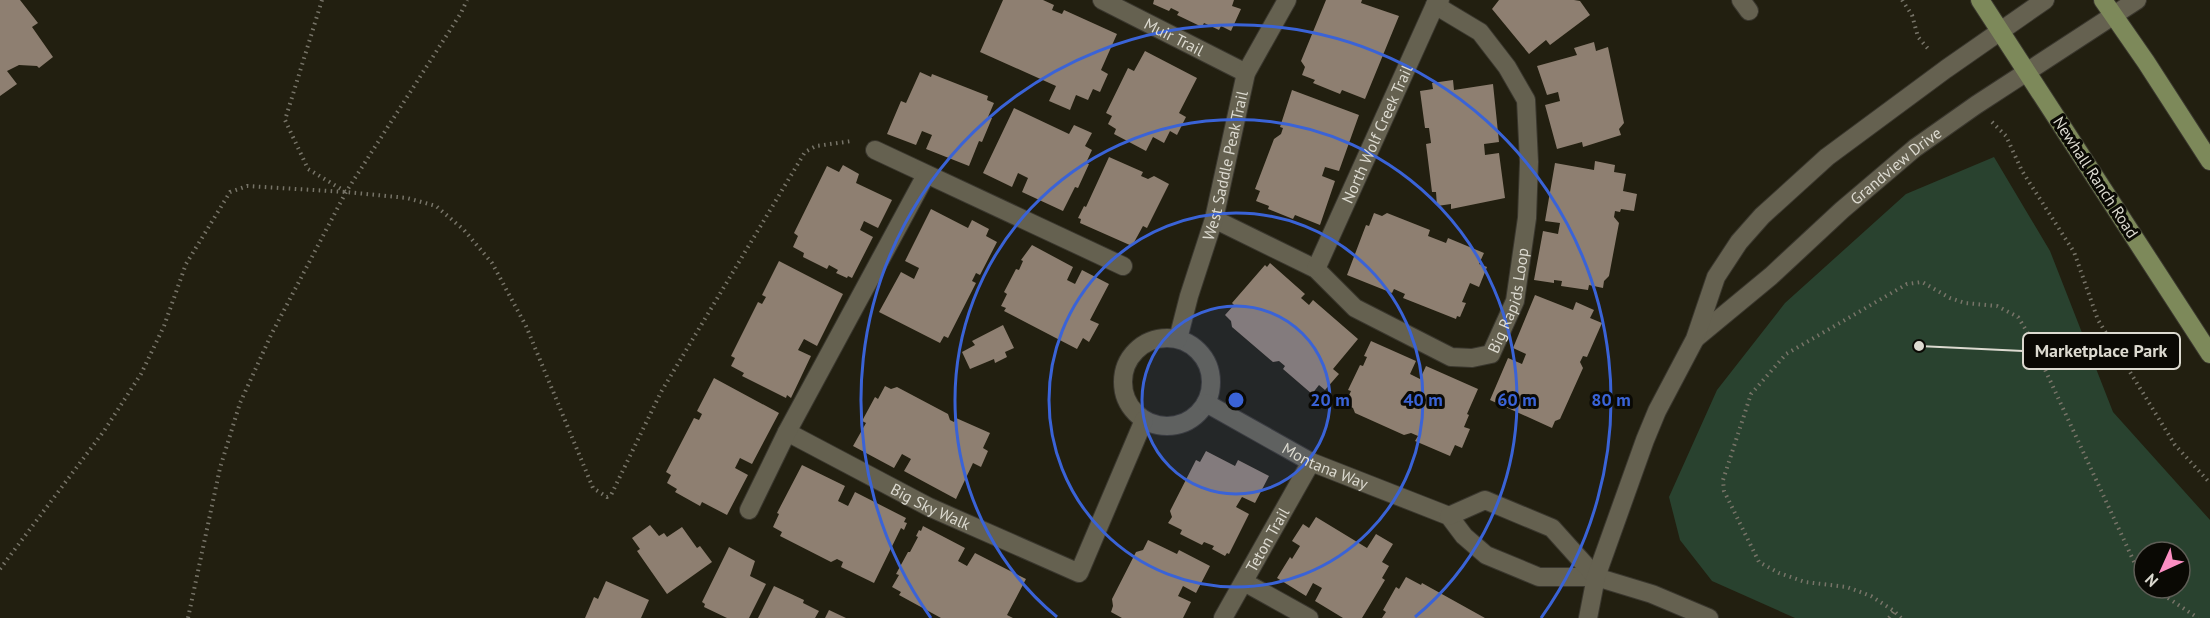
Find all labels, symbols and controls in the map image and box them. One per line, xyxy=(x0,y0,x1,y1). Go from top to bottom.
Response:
street label: Muir Trail xyxy=(1141,13,1208,60)
street label: North Wolf Creek Trail xyxy=(1337,61,1417,206)
street label: West Saddle Peak Trail xyxy=(1198,88,1252,243)
street label: Newhall Ranch Road xyxy=(2049,112,2143,242)
street label: Grandview Drive xyxy=(1846,123,1945,209)
street label: Big Rapids Loop xyxy=(1483,246,1533,356)
callout: Marketplace Park xyxy=(2023,333,2180,369)
text: Marketplace Park xyxy=(2035,339,2167,362)
text: 20 m xyxy=(1310,388,1350,411)
text: 40 m xyxy=(1403,388,1443,411)
text: 60 m xyxy=(1497,388,1537,411)
text: 80 m xyxy=(1591,388,1631,411)
centre of rings xyxy=(1226,390,1246,410)
street label: Montana Way xyxy=(1279,438,1372,494)
street label: Big Sky Walk xyxy=(887,479,974,534)
street label: Teton Trail xyxy=(1241,504,1294,575)
north arrow xyxy=(2132,540,2192,600)
text: N xyxy=(2141,570,2162,591)

